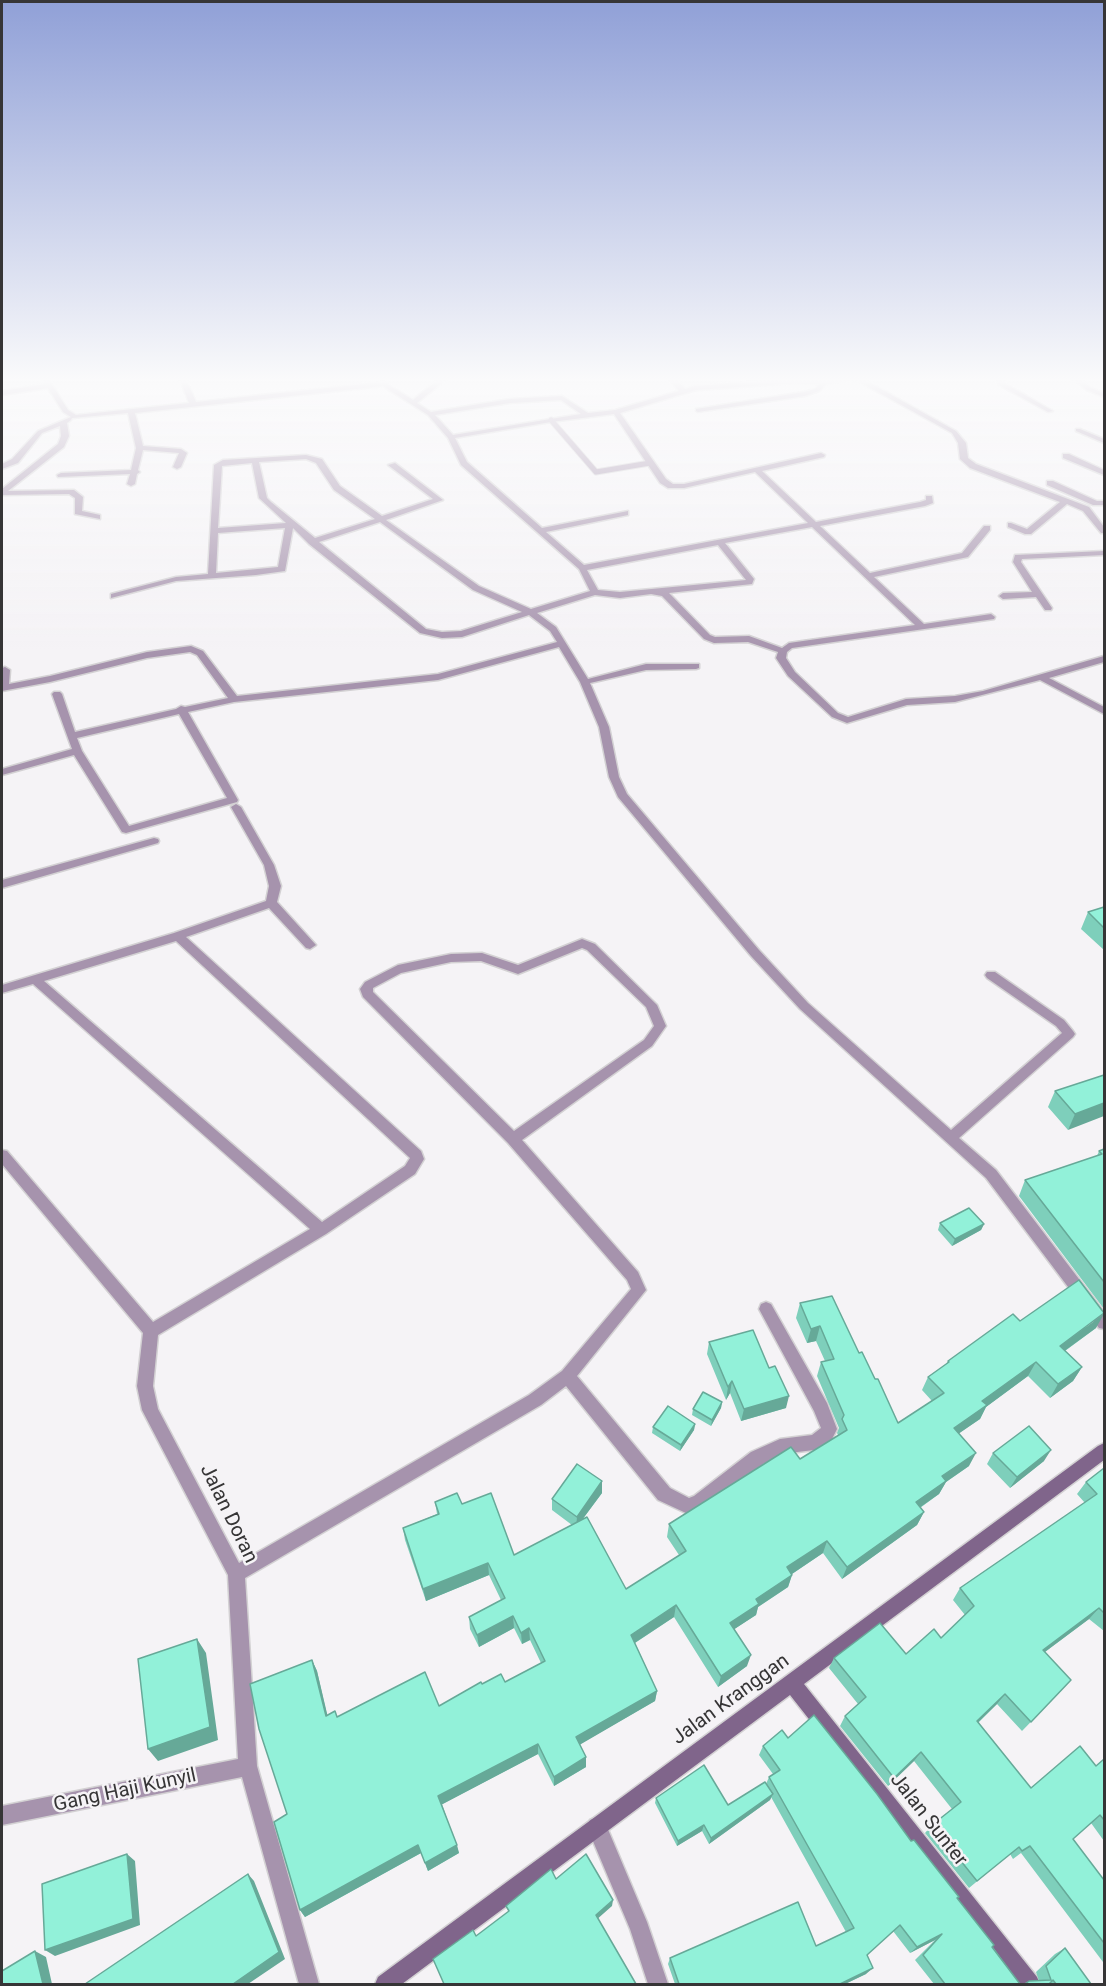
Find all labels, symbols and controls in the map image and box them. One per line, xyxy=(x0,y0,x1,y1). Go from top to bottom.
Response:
street label: Jalan Doran xyxy=(194,1461,262,1567)
street label: Jalan Kranggan xyxy=(668,1649,794,1751)
street label: Gang Haji Kunyil xyxy=(52,1764,198,1818)
street label: Jalan Sunter xyxy=(884,1769,972,1871)

